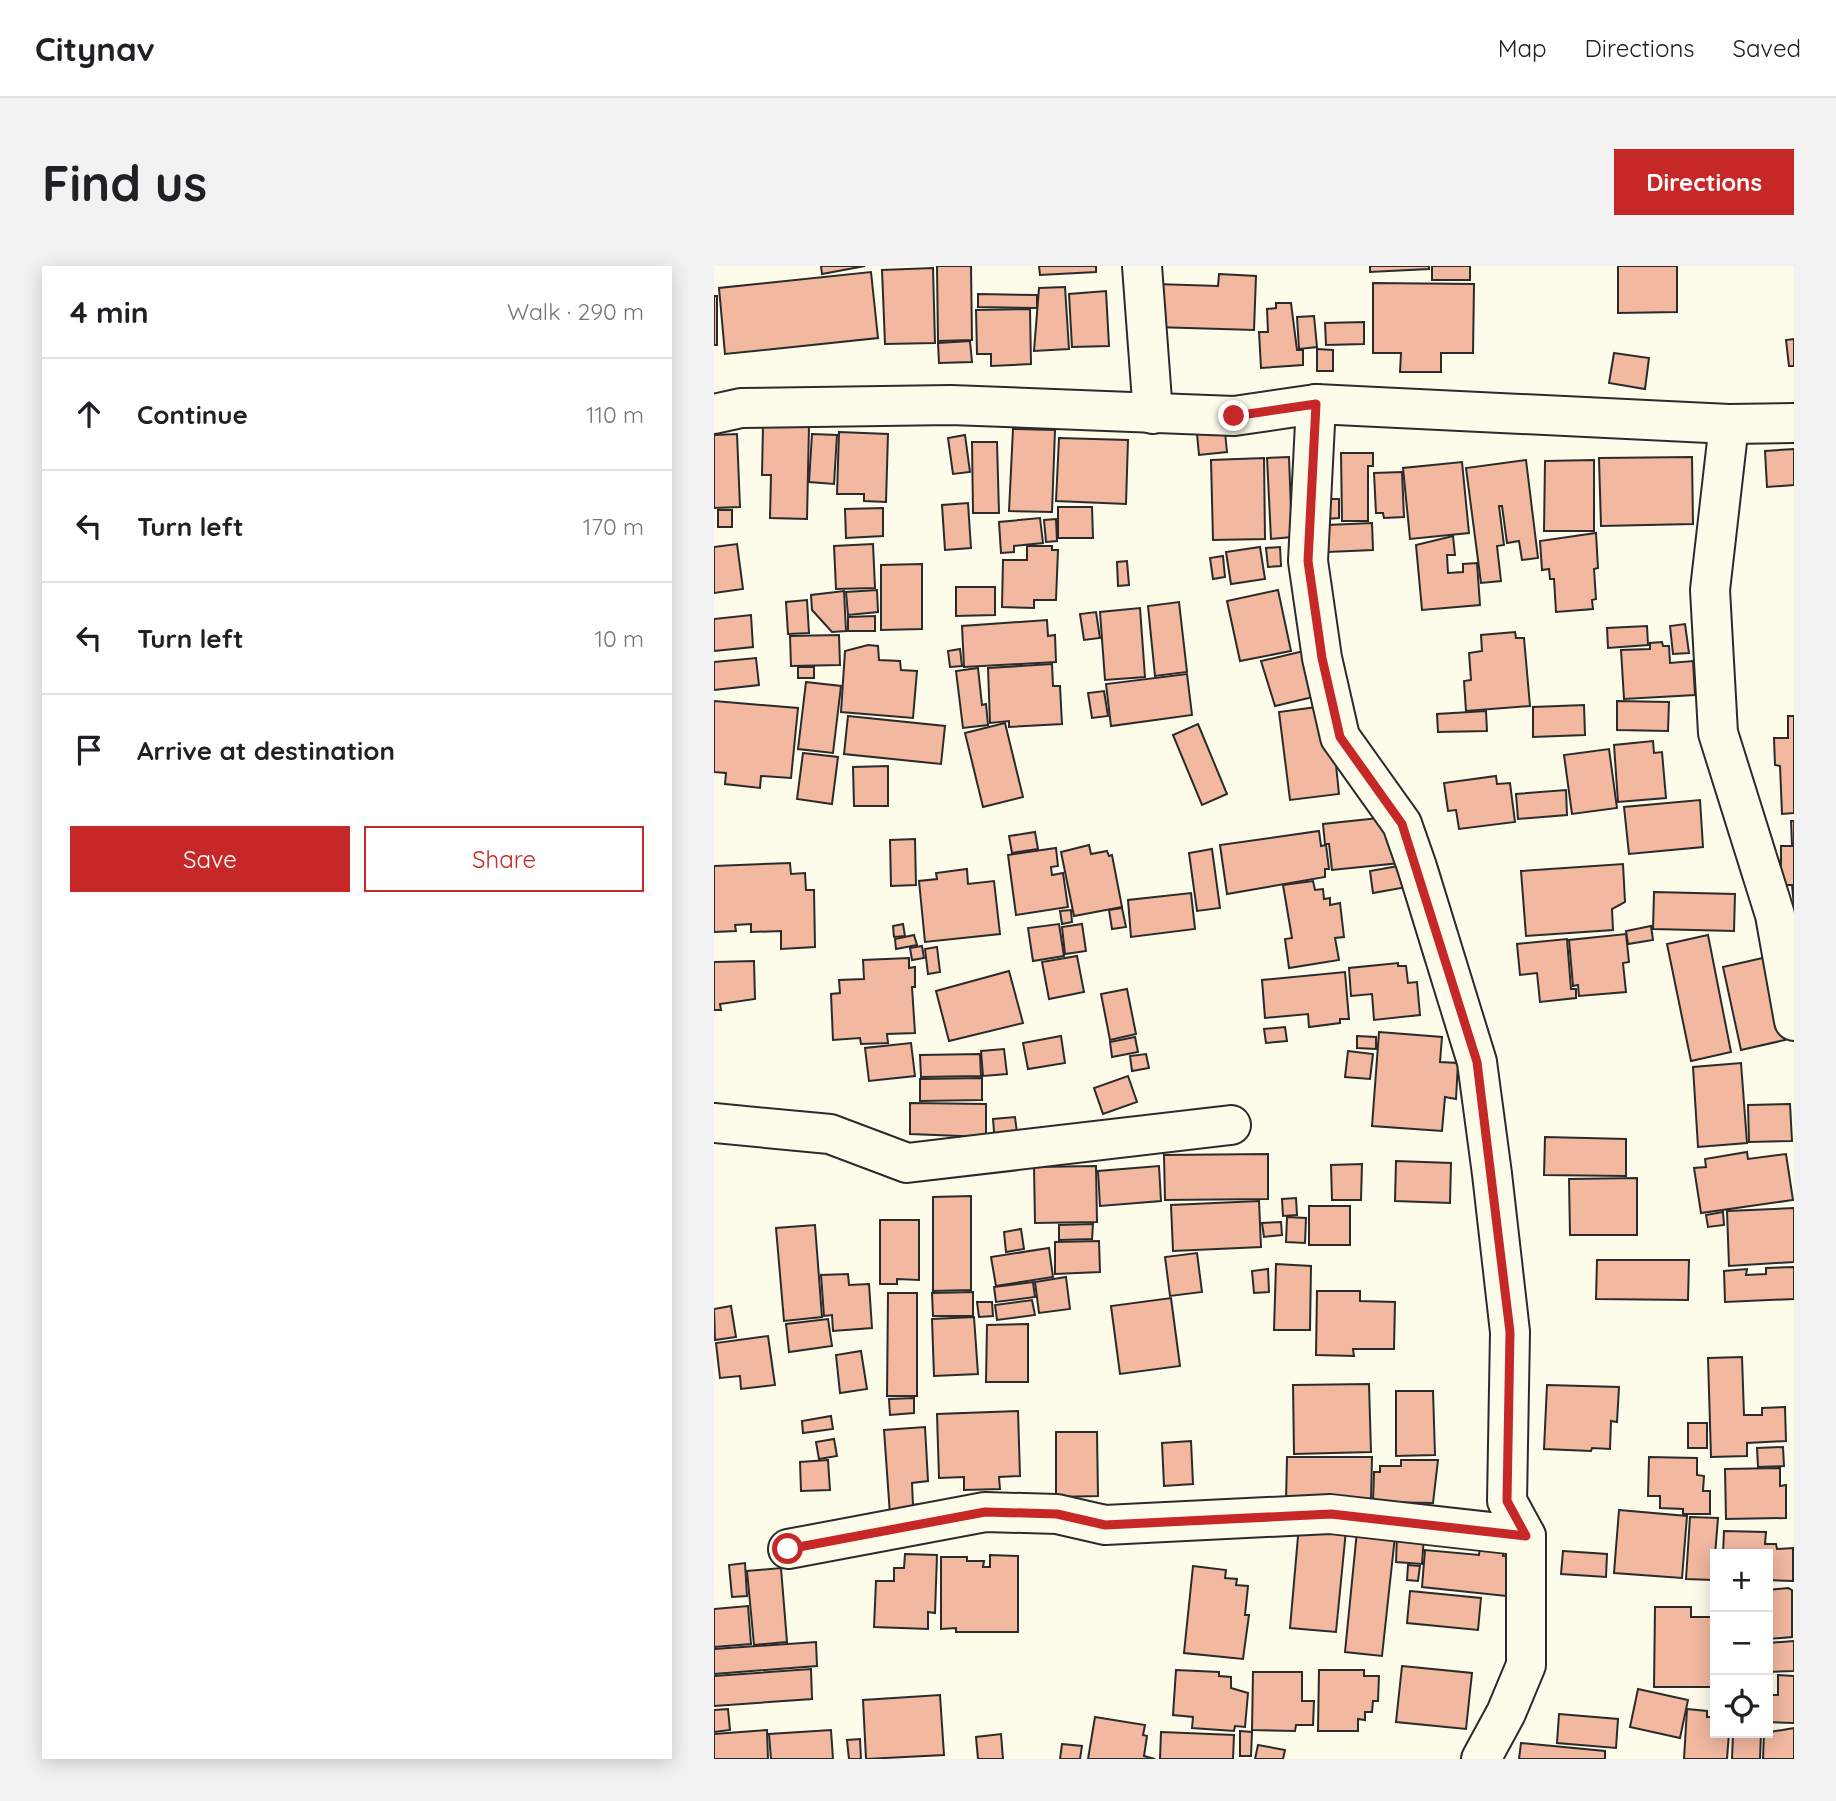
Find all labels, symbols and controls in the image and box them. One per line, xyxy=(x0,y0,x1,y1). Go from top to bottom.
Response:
text: Citynav xyxy=(35,28,155,69)
text: Map xyxy=(1498,33,1547,63)
text: Directions xyxy=(1585,33,1695,63)
text: Saved xyxy=(1733,33,1801,63)
button: Directions xyxy=(1614,149,1794,215)
text: Find us xyxy=(42,152,207,213)
text: 4 min xyxy=(70,293,149,331)
text: Walk · 290 m xyxy=(507,297,644,326)
icon: ahead xyxy=(70,395,108,433)
text: Continue xyxy=(137,398,248,431)
text: 110 m xyxy=(586,400,644,429)
route end xyxy=(1218,400,1249,431)
icon: left xyxy=(70,507,108,545)
text: Turn left xyxy=(137,510,244,543)
text: 170 m xyxy=(583,512,644,541)
icon: left xyxy=(70,619,108,657)
text: Turn left xyxy=(137,622,244,655)
text: 10 m xyxy=(595,624,644,653)
icon: arrive xyxy=(70,731,108,769)
text: Arrive at destination xyxy=(137,734,395,767)
button: Save xyxy=(70,826,350,892)
button: Share xyxy=(364,826,644,892)
route start xyxy=(772,1533,803,1564)
map controls xyxy=(1710,1549,1773,1738)
button: + xyxy=(1710,1549,1773,1612)
button: − xyxy=(1710,1612,1773,1675)
button: locate xyxy=(1710,1675,1773,1738)

